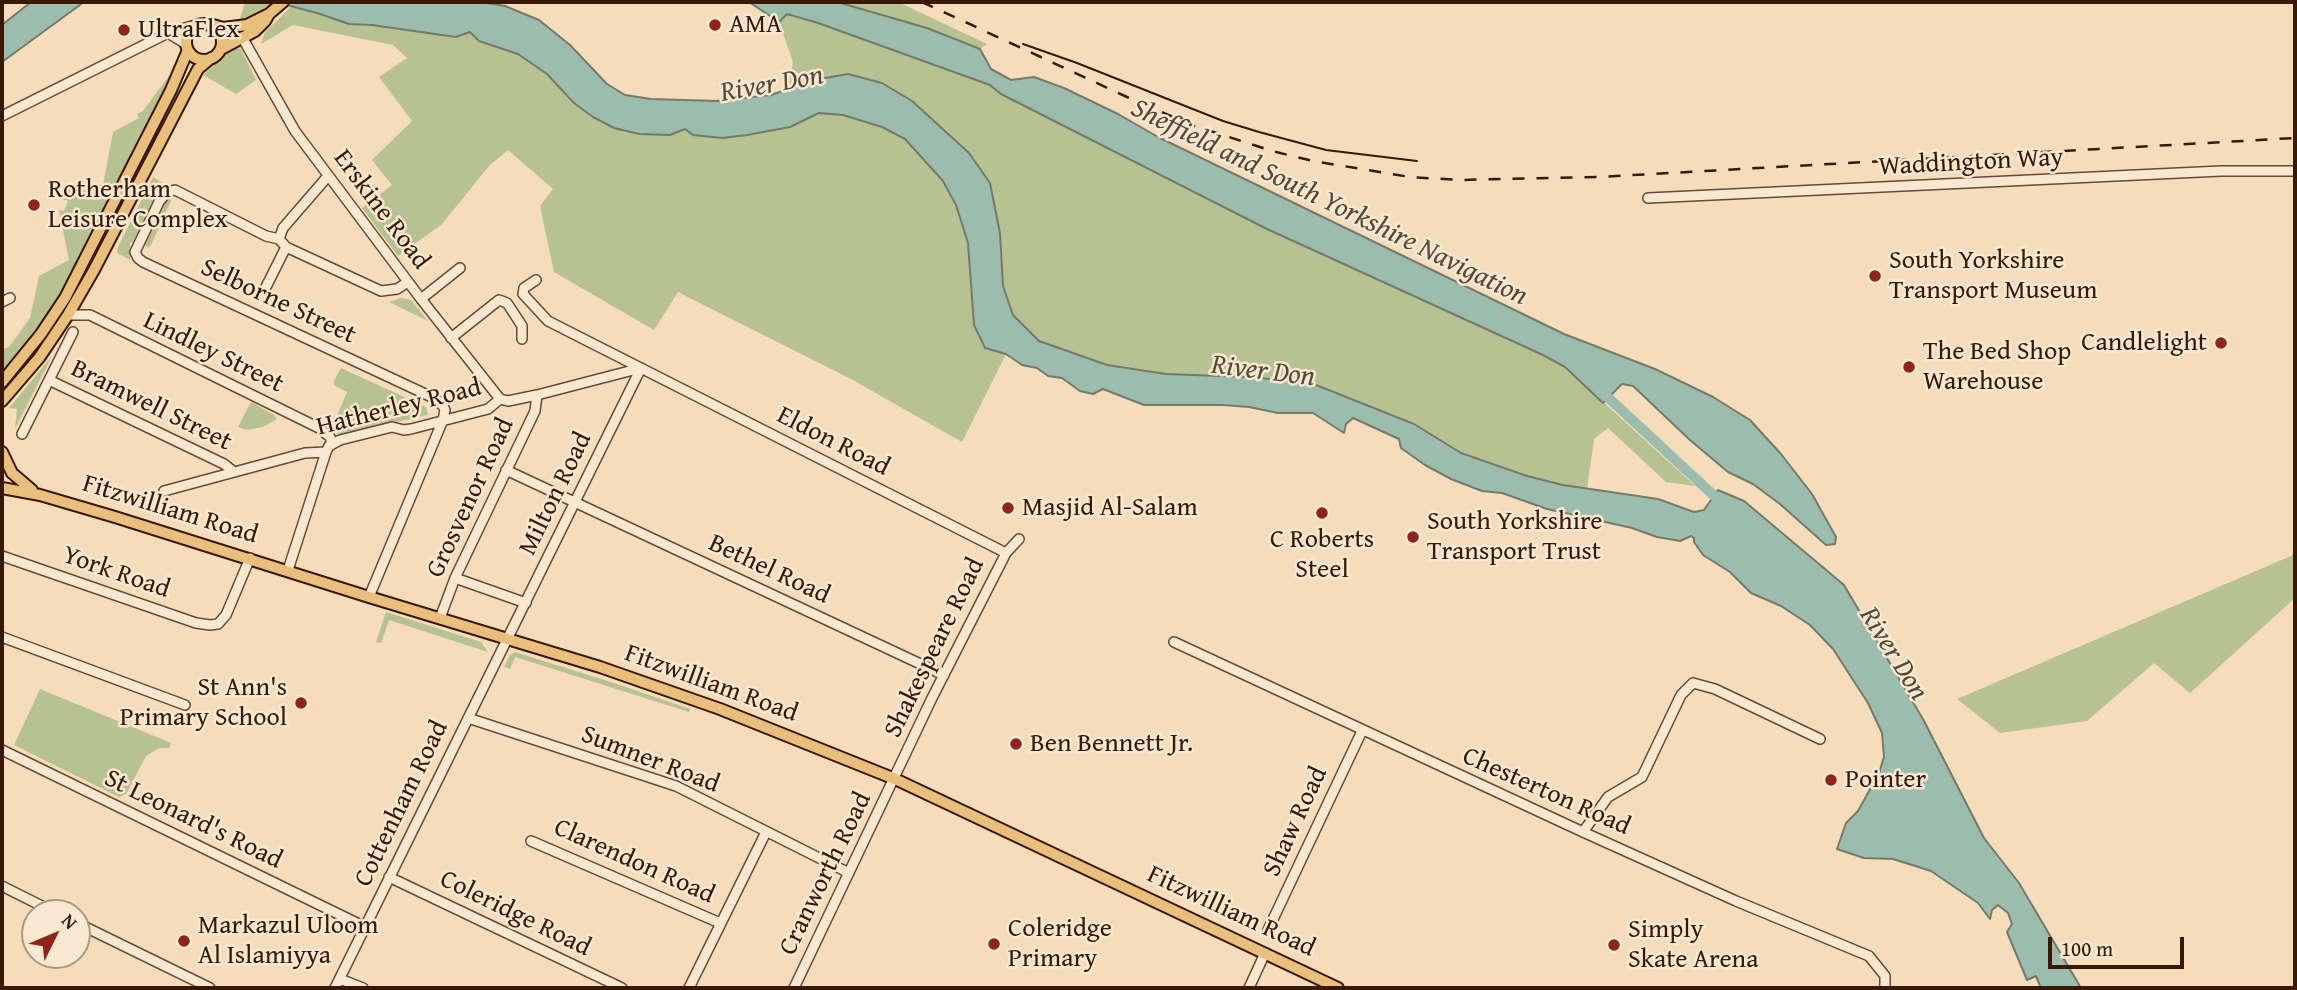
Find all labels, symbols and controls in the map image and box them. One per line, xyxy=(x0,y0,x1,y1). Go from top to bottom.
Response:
place label: AMA xyxy=(729,9,782,41)
place label: UltraFlex xyxy=(138,14,239,46)
marker: AMA xyxy=(707,17,723,33)
marker: UltraFlex xyxy=(116,22,132,38)
water label: River Don xyxy=(718,59,826,111)
water label: Sheffield and South Yorkshire Navigation xyxy=(1125,92,1533,314)
street label: Waddington Way xyxy=(1878,143,2064,183)
street label: Erskine Road xyxy=(326,144,436,276)
place label: Rotherham Leisure Complex xyxy=(48,174,228,235)
marker: Rotherham Leisure Complex xyxy=(26,197,42,213)
place label: South Yorkshire Transport Museum xyxy=(1889,245,2097,306)
street label: Selborne Street xyxy=(195,252,361,352)
marker: South Yorkshire Transport Museum xyxy=(1867,268,1883,284)
street label: Lindley Street xyxy=(138,306,288,400)
place label: Candlelight xyxy=(2081,327,2207,359)
marker: Candlelight xyxy=(2213,335,2229,351)
place label: The Bed Shop Warehouse xyxy=(1923,336,2071,398)
water label: River Don xyxy=(1209,349,1317,395)
street label: Bramwell Street xyxy=(66,354,236,458)
marker: The Bed Shop Warehouse xyxy=(1901,359,1917,375)
street label: Hatherley Road xyxy=(313,372,485,444)
street label: Eldon Road xyxy=(771,400,895,484)
street label: Grosvenor Road xyxy=(420,413,522,583)
street label: Milton Road xyxy=(513,427,599,561)
street label: Fitzwilliam Road xyxy=(78,468,262,552)
place label: Masjid Al-Salam xyxy=(1022,492,1198,524)
marker: Masjid Al-Salam xyxy=(1000,500,1016,516)
marker: C Roberts Steel xyxy=(1314,505,1330,521)
place label: South Yorkshire Transport Trust xyxy=(1427,506,1603,568)
place label: C Roberts Steel xyxy=(1270,524,1374,586)
street label: Bethel Road xyxy=(703,528,835,612)
marker: South Yorkshire Transport Trust xyxy=(1405,529,1421,545)
street label: York Road xyxy=(58,540,174,606)
street label: Shakespeare Road xyxy=(878,553,992,743)
water label: River Don xyxy=(1851,601,1935,707)
street label: Fitzwilliam Road xyxy=(620,638,802,730)
place label: St Ann's Primary School xyxy=(120,672,287,734)
marker: St Ann's Primary School xyxy=(293,695,309,711)
street label: Cottenham Road xyxy=(348,716,456,892)
street label: Sumner Road xyxy=(576,719,724,801)
place label: Ben Bennett Jr. xyxy=(1030,728,1193,760)
marker: Ben Bennett Jr. xyxy=(1008,736,1024,752)
street label: Chesterton Road xyxy=(1457,741,1635,843)
street label: Shaw Road xyxy=(1257,762,1335,882)
street label: St Leonard's Road xyxy=(99,763,287,877)
place label: Pointer xyxy=(1845,764,1926,796)
marker: Pointer xyxy=(1823,772,1839,788)
street label: Cranworth Road xyxy=(773,787,879,961)
street label: Clarendon Road xyxy=(549,813,719,911)
street label: Fitzwilliam Road xyxy=(1142,859,1320,965)
street label: Coleridge Road xyxy=(434,864,596,964)
north arrow xyxy=(21,899,91,969)
text: N xyxy=(55,907,84,935)
place label: Markazul Uloom Al Islamiyya xyxy=(198,910,378,972)
place label: Coleridge Primary xyxy=(1008,913,1112,974)
place label: Simply Skate Arena xyxy=(1628,914,1758,976)
scale bar xyxy=(2052,923,2188,967)
marker: Markazul Uloom Al Islamiyya xyxy=(176,933,192,949)
text: 100 m xyxy=(2061,933,2113,964)
marker: Coleridge Primary xyxy=(986,936,1002,952)
marker: Simply Skate Arena xyxy=(1606,937,1622,953)

